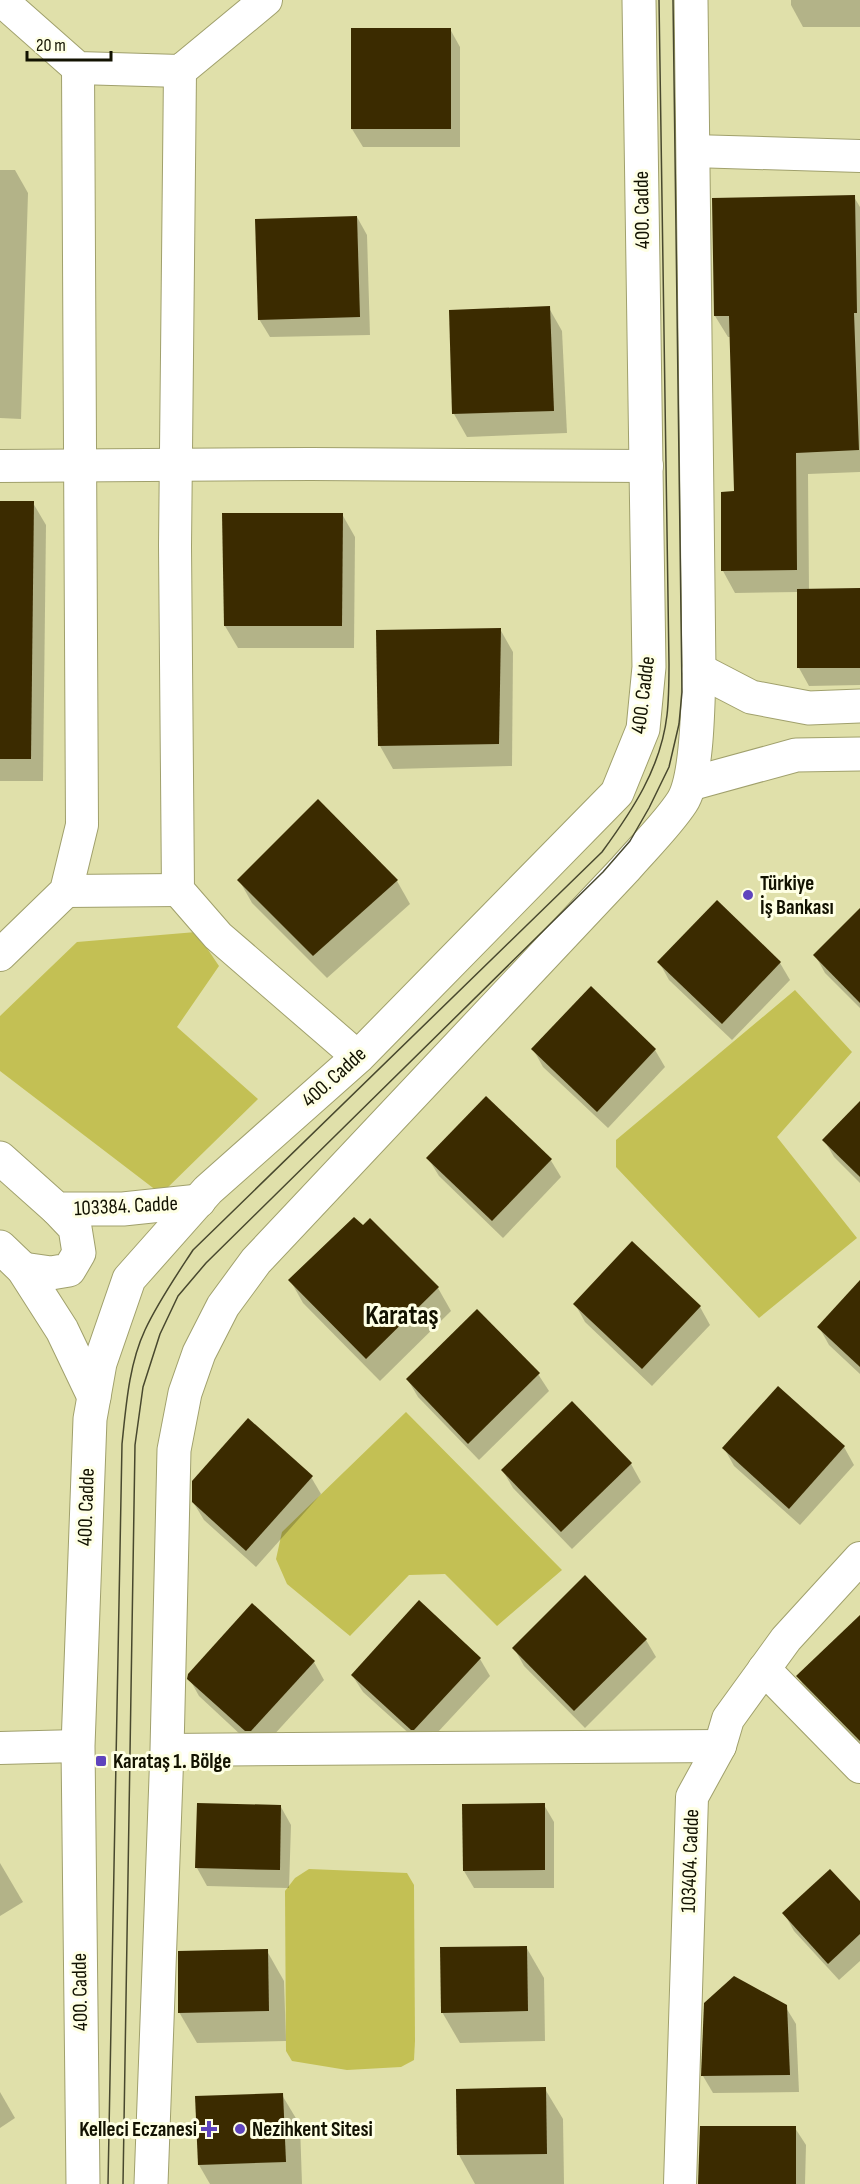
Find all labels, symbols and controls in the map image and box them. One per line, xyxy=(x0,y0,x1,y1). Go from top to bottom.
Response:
scale bar xyxy=(27,24,111,62)
text: 20 m xyxy=(36,35,66,56)
street label: 400. Cadde xyxy=(629,171,655,249)
street label: 400. Cadde xyxy=(626,655,660,735)
place label: Türkiye İş Bankası xyxy=(760,871,834,920)
marker: Türkiye İş Bankası xyxy=(741,888,755,902)
street label: 400. Cadde xyxy=(297,1042,371,1112)
street label: 103384. Cadde xyxy=(73,1191,179,1221)
district label: Karataş xyxy=(365,1300,439,1332)
street label: 400. Cadde xyxy=(72,1468,100,1546)
place label: Karataş 1. Bölge xyxy=(113,1749,231,1774)
marker: Karataş 1. Bölge xyxy=(94,1754,108,1768)
street label: 103404. Cadde xyxy=(676,1809,704,1913)
street label: 400. Cadde xyxy=(67,1953,93,2031)
place label: Kelleci Eczanesi xyxy=(79,2117,197,2142)
place label: Nezihkent Sitesi xyxy=(252,2117,373,2142)
marker: Kelleci Eczanesi xyxy=(202,2122,216,2136)
marker: Nezihkent Sitesi xyxy=(233,2122,247,2136)

